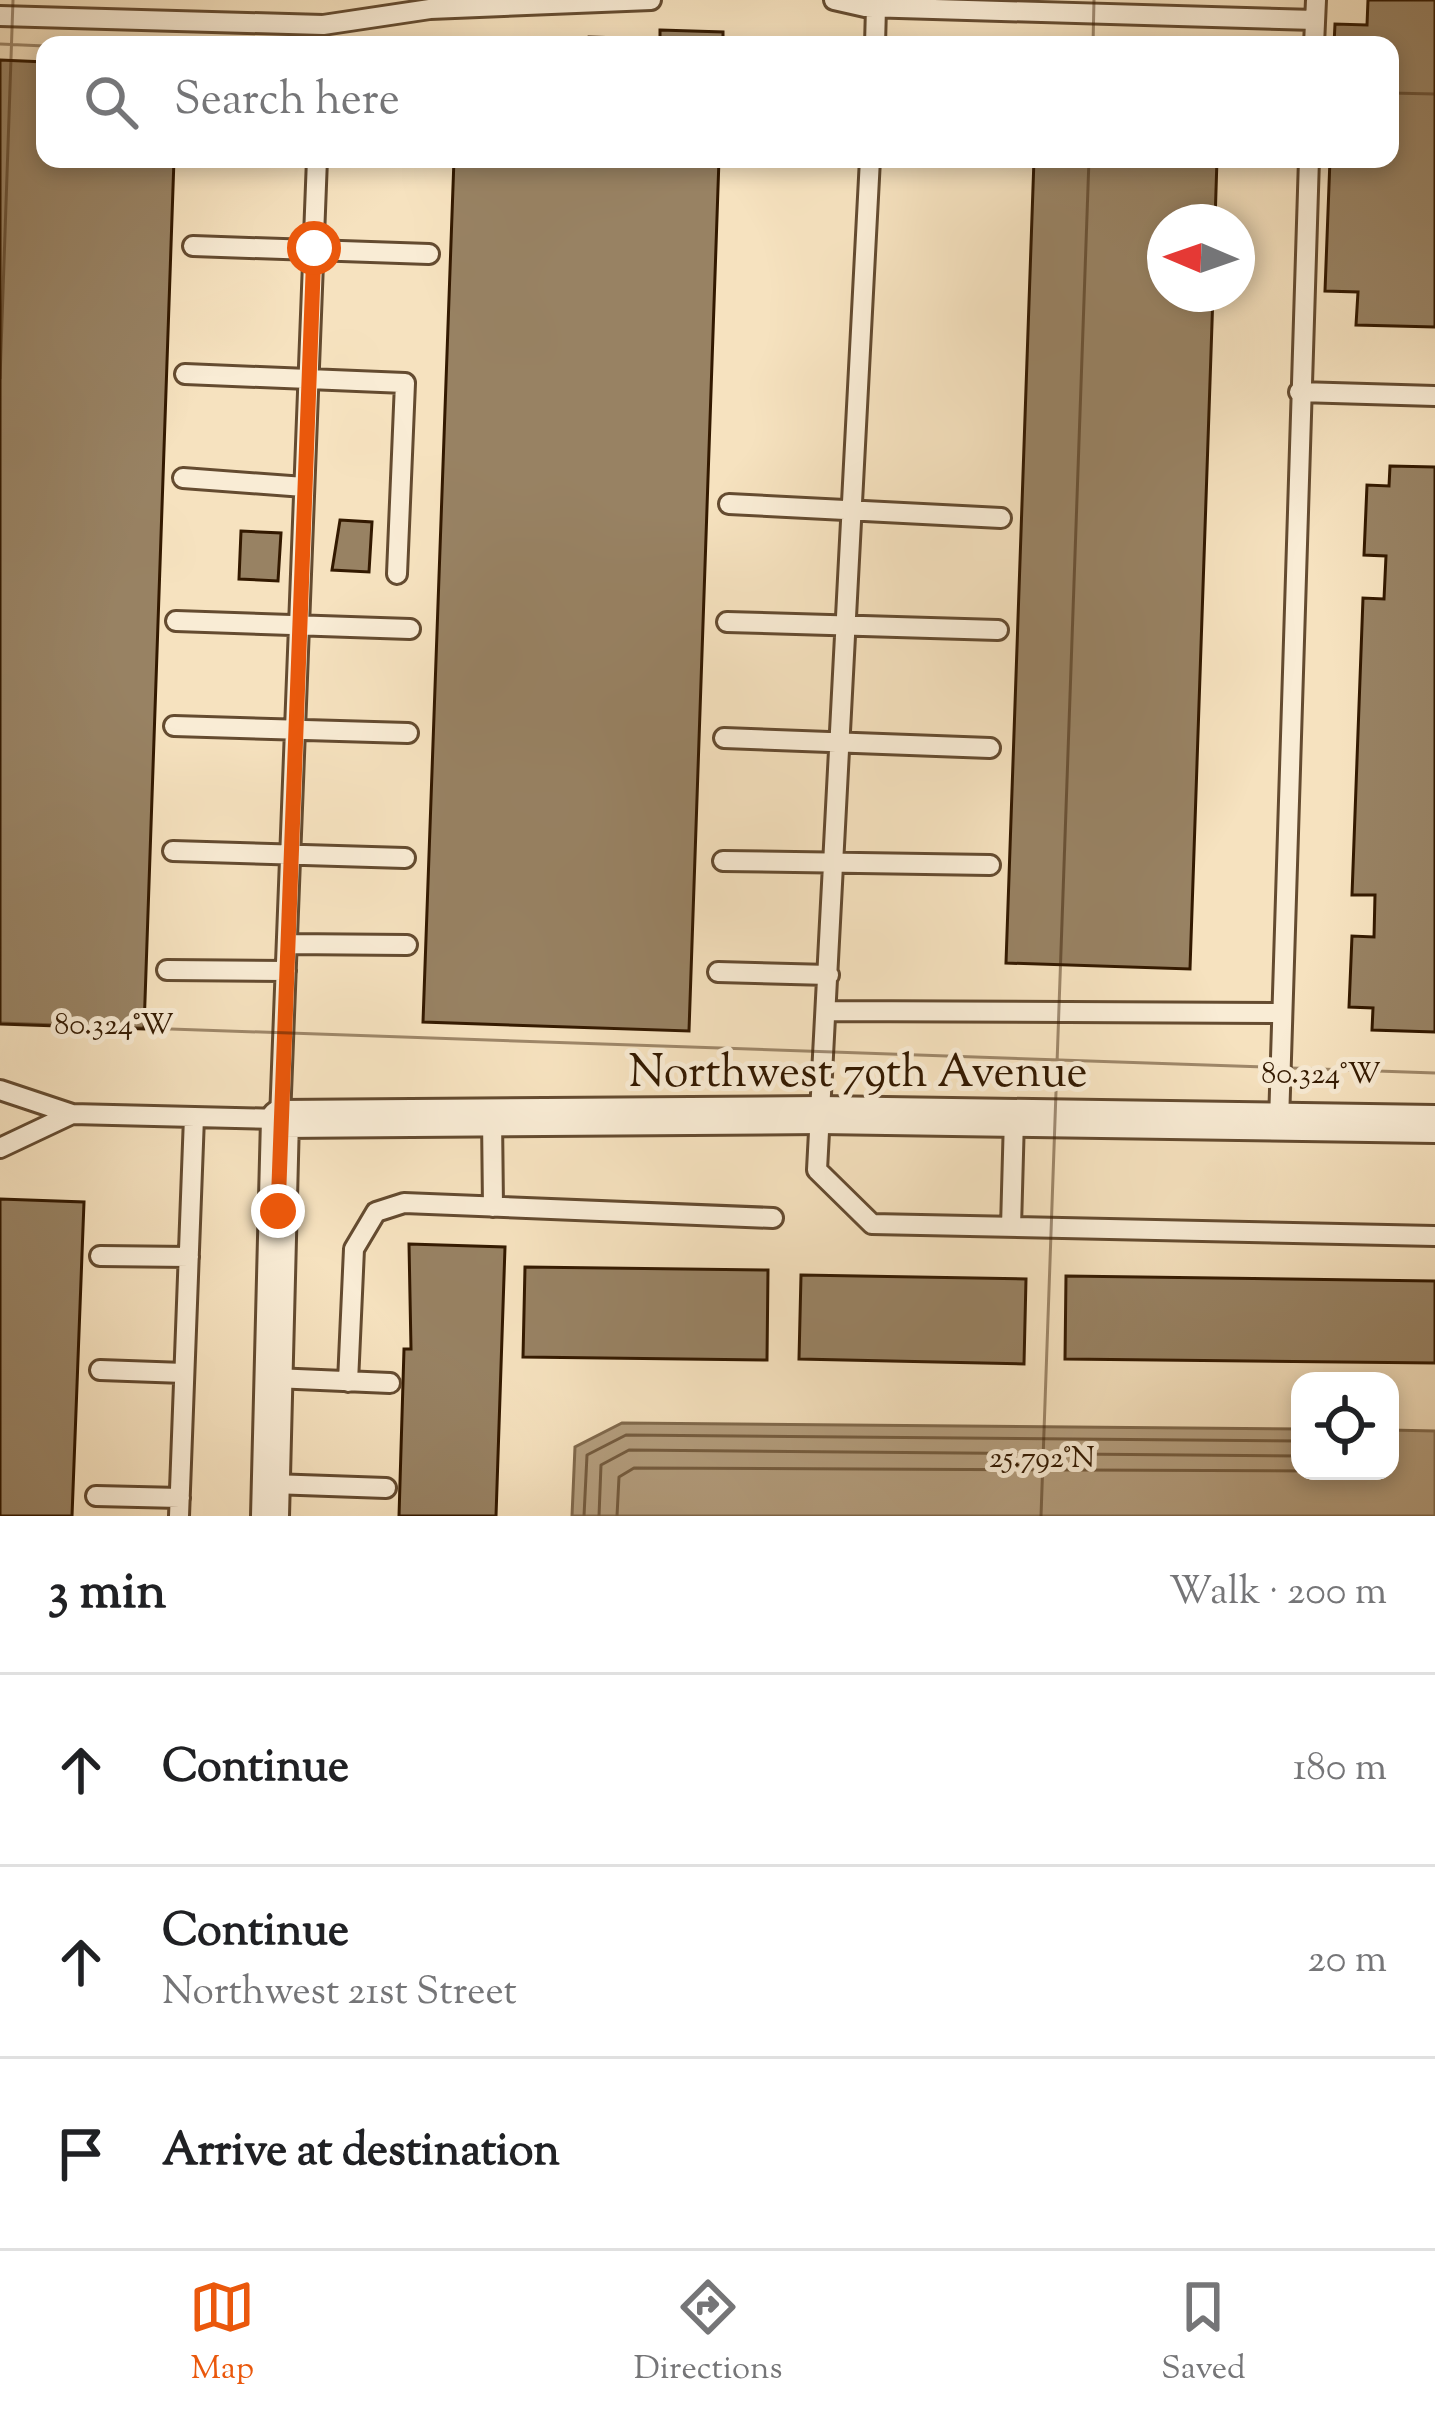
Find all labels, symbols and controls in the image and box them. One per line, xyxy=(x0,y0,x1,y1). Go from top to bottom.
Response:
search box xyxy=(36,36,1399,168)
icon: search xyxy=(78,69,144,135)
text: Search here xyxy=(174,70,400,135)
north arrow xyxy=(1147,204,1255,312)
route start xyxy=(287,221,341,275)
text: 80.324°W xyxy=(54,1005,174,1048)
street label: Northwest 79th Avenue xyxy=(628,1043,1088,1108)
text: 80.324°W xyxy=(1261,1054,1381,1097)
route end xyxy=(251,1184,305,1238)
map controls xyxy=(1291,1372,1399,1480)
button: locate xyxy=(1291,1372,1399,1480)
text: 25.792°N xyxy=(989,1438,1095,1481)
text: 3 min xyxy=(48,1558,166,1631)
text: Walk · 200 m xyxy=(1169,1566,1387,1622)
icon: ahead xyxy=(48,1737,114,1803)
text: Continue xyxy=(162,1737,349,1802)
text: 180 m xyxy=(1293,1742,1387,1798)
text: Continue xyxy=(162,1901,349,1966)
icon: ahead xyxy=(48,1929,114,1995)
text: 20 m xyxy=(1308,1934,1387,1990)
text: Northwest 21st Street xyxy=(162,1966,517,2022)
icon: arrive xyxy=(48,2121,114,2187)
text: Arrive at destination xyxy=(162,2121,560,2186)
tab: Map xyxy=(189,2274,255,2394)
tab: Directions xyxy=(634,2274,783,2394)
tab: Saved xyxy=(1161,2274,1246,2394)

